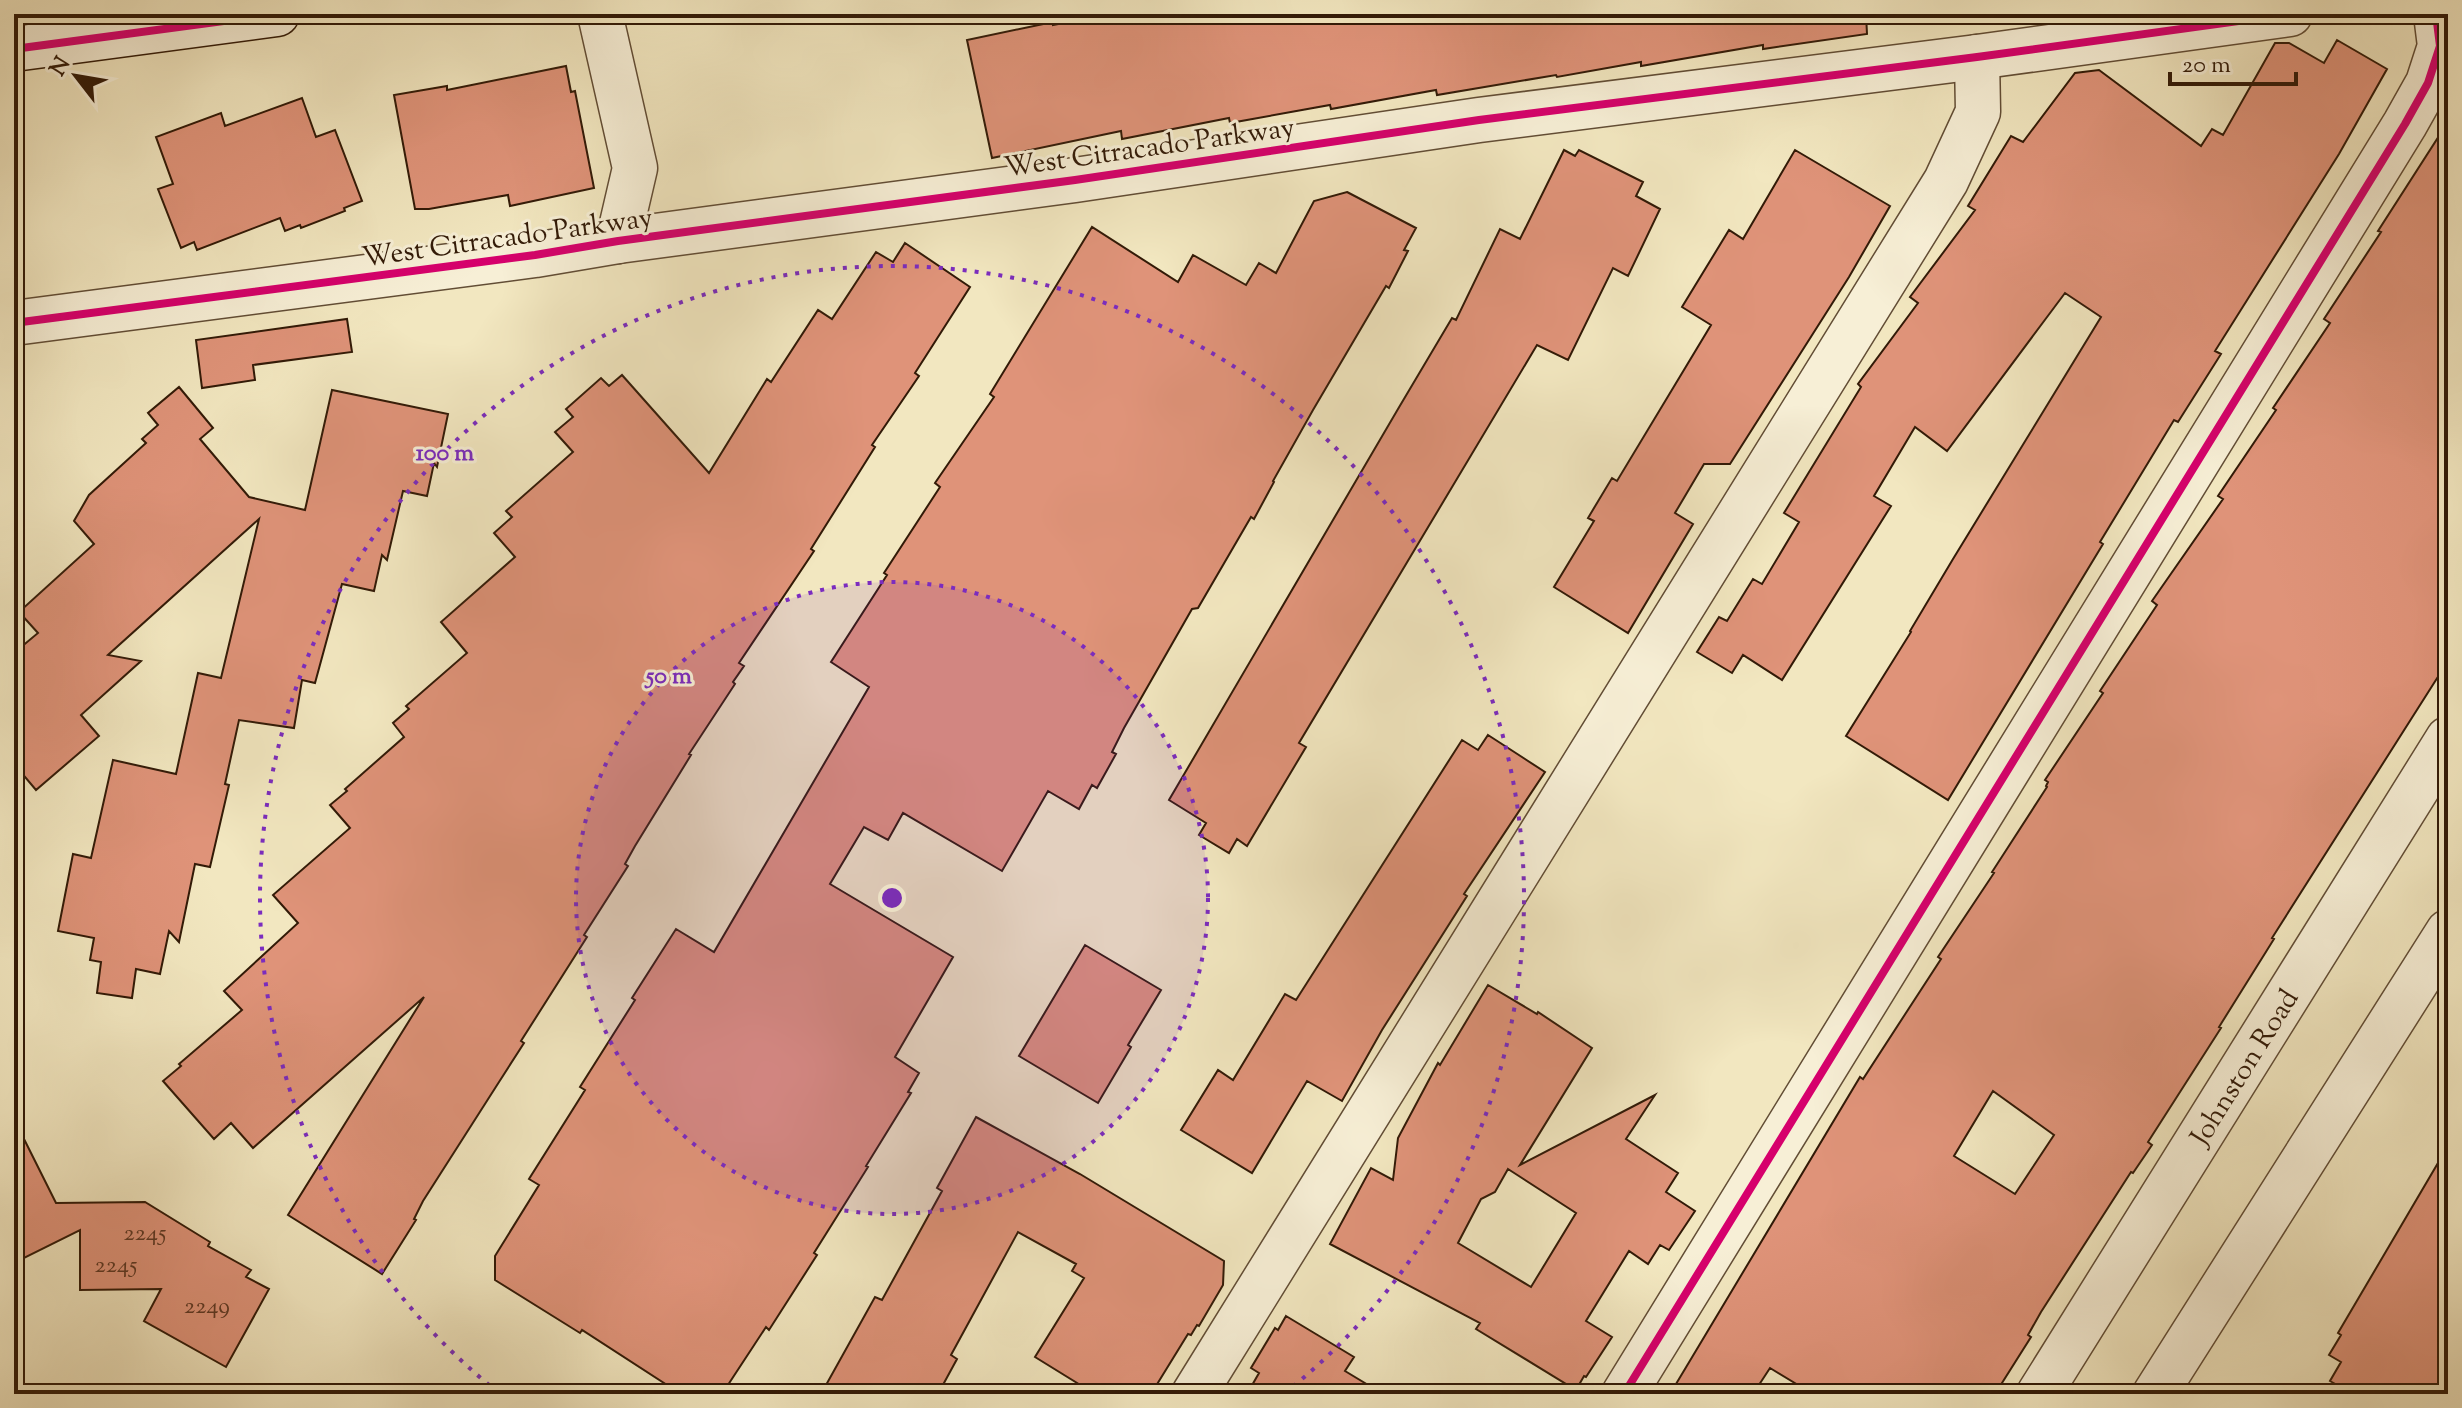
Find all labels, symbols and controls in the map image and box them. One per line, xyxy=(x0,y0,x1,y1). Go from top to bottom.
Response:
north arrow xyxy=(36,36,116,116)
scale bar xyxy=(2170,36,2296,86)
text: 20 m xyxy=(2182,49,2231,83)
text: N xyxy=(43,51,80,83)
street label: West Citracado Parkway xyxy=(1002,109,1297,189)
street label: West Citracado Parkway xyxy=(360,199,655,279)
text: 100 m xyxy=(416,437,474,471)
text: 50 m xyxy=(644,660,692,694)
centre of rings xyxy=(878,884,906,912)
street label: Johnston Road xyxy=(2181,982,2310,1156)
house number: 2245 xyxy=(124,1217,166,1251)
house number: 2245 xyxy=(95,1249,137,1283)
house number: 2249 xyxy=(184,1290,230,1324)

